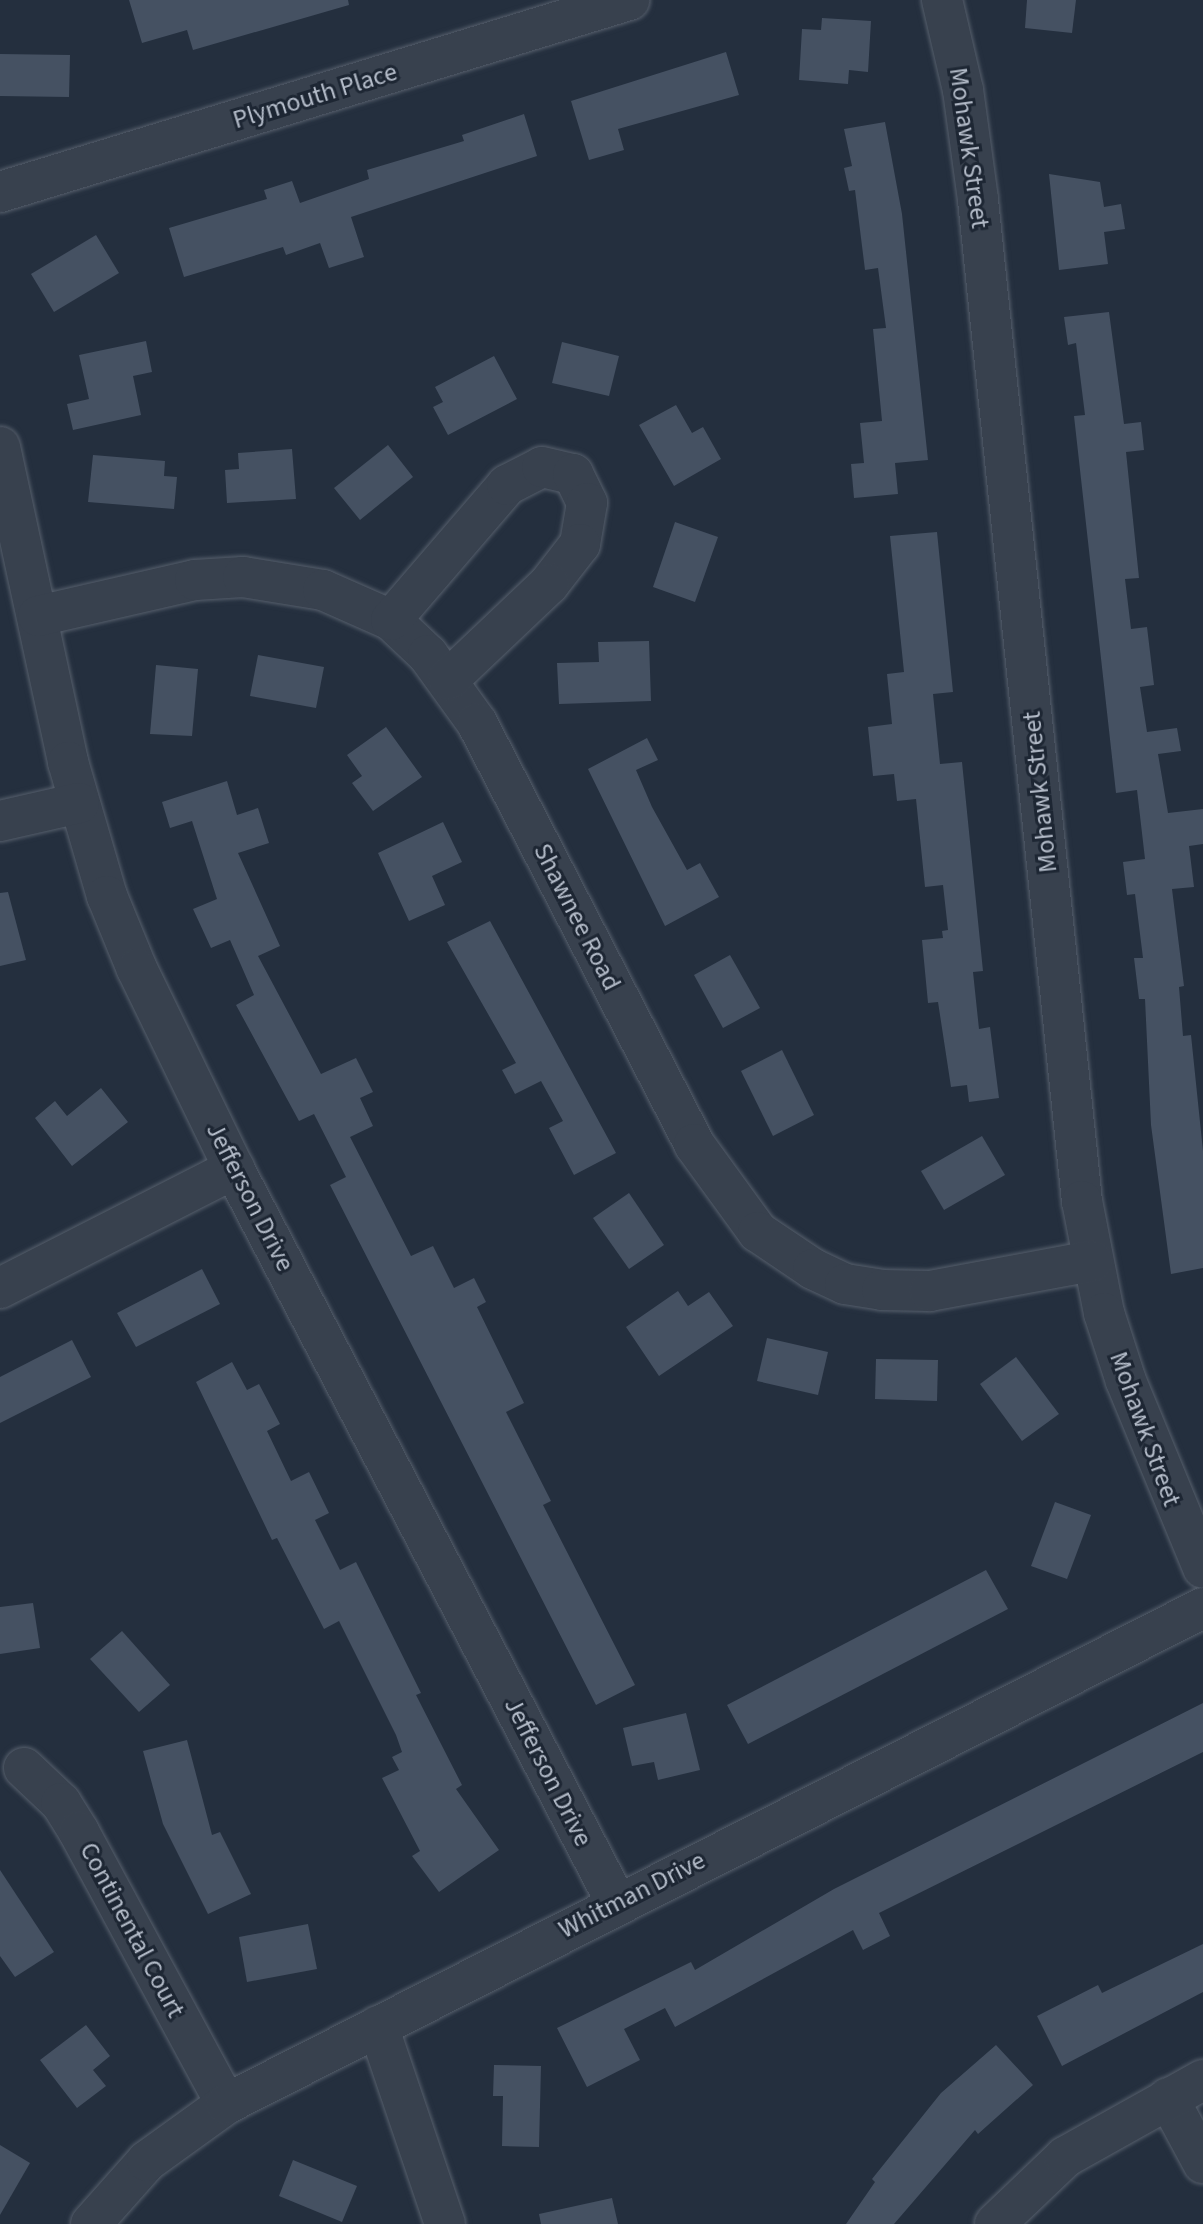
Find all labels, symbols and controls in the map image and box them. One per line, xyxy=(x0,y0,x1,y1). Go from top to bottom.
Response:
street label: Plymouth Place xyxy=(229,56,401,136)
street label: Mohawk Street xyxy=(942,66,996,230)
street label: Mohawk Street xyxy=(1016,710,1064,874)
street label: Shawnee Road xyxy=(527,838,627,996)
street label: Jefferson Drive xyxy=(199,1117,301,1277)
street label: Mohawk Street xyxy=(1103,1347,1187,1511)
street label: Jefferson Drive xyxy=(497,1692,599,1852)
street label: Continental Court xyxy=(73,1837,191,2023)
street label: Whitman Drive xyxy=(554,1845,710,1945)

